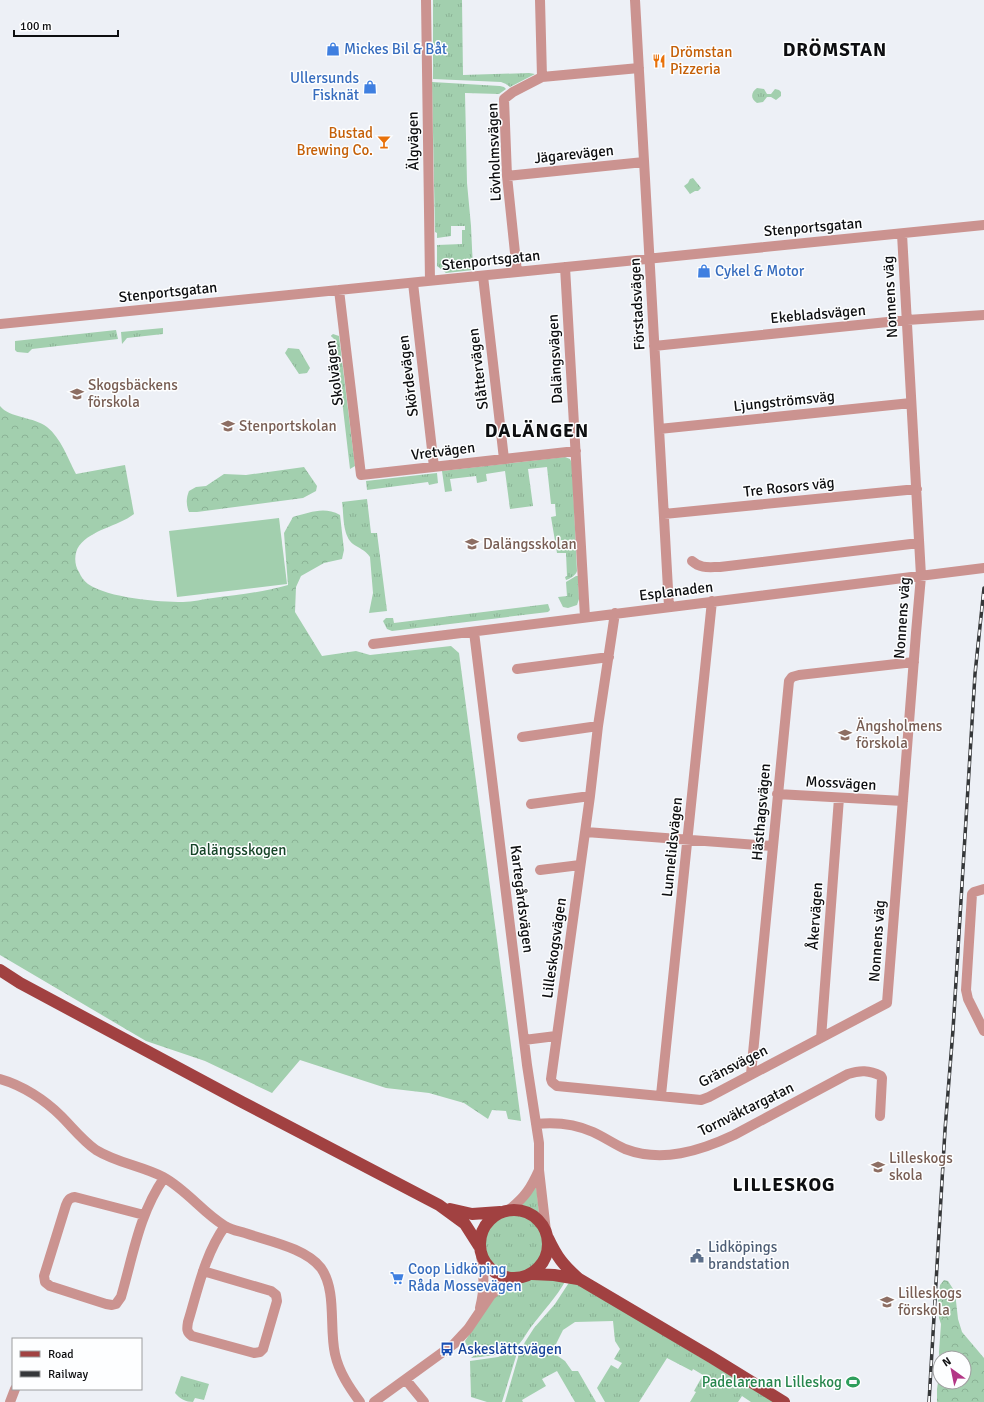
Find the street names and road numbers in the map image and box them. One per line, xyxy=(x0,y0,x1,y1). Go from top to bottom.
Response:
street label: Lövholmsvägen xyxy=(483,102,505,202)
street label: Älgvägen xyxy=(403,111,423,171)
street label: Jägarevägen xyxy=(533,141,615,167)
street label: Stenportsgatan xyxy=(763,214,863,240)
street label: Stenportsgatan xyxy=(441,246,541,274)
street label: Nonnens väg xyxy=(879,255,901,339)
street label: Förstadsvägen xyxy=(626,257,648,351)
street label: Stenportsgatan xyxy=(118,278,218,306)
street label: Ekebladsvägen xyxy=(770,301,866,327)
street label: Dalängsvägen xyxy=(544,314,566,404)
street label: Slåttervägen xyxy=(464,327,492,411)
street label: Skördevägen xyxy=(394,334,422,418)
street label: Skolvägen xyxy=(321,339,347,407)
street label: Ljungströmsväg xyxy=(733,387,836,415)
street label: Vretvägen xyxy=(410,438,476,464)
street label: Tre Rosors väg xyxy=(743,473,835,501)
street label: Nonnens väg xyxy=(890,576,914,660)
street label: Esplanaden xyxy=(638,578,714,604)
street label: Hästhagsvägen xyxy=(748,763,774,861)
street label: Mossvägen xyxy=(805,772,877,794)
street label: Lunnelidsvägen xyxy=(658,796,686,898)
street label: Kartegårdsvägen xyxy=(506,844,538,954)
street label: Åkervägen xyxy=(804,882,826,950)
street label: Lilleskogsvägen xyxy=(538,896,570,1000)
street label: Nonnens väg xyxy=(865,899,889,983)
street label: Gränsvägen xyxy=(695,1041,771,1091)
street label: Tornväktargatan xyxy=(695,1078,797,1140)

